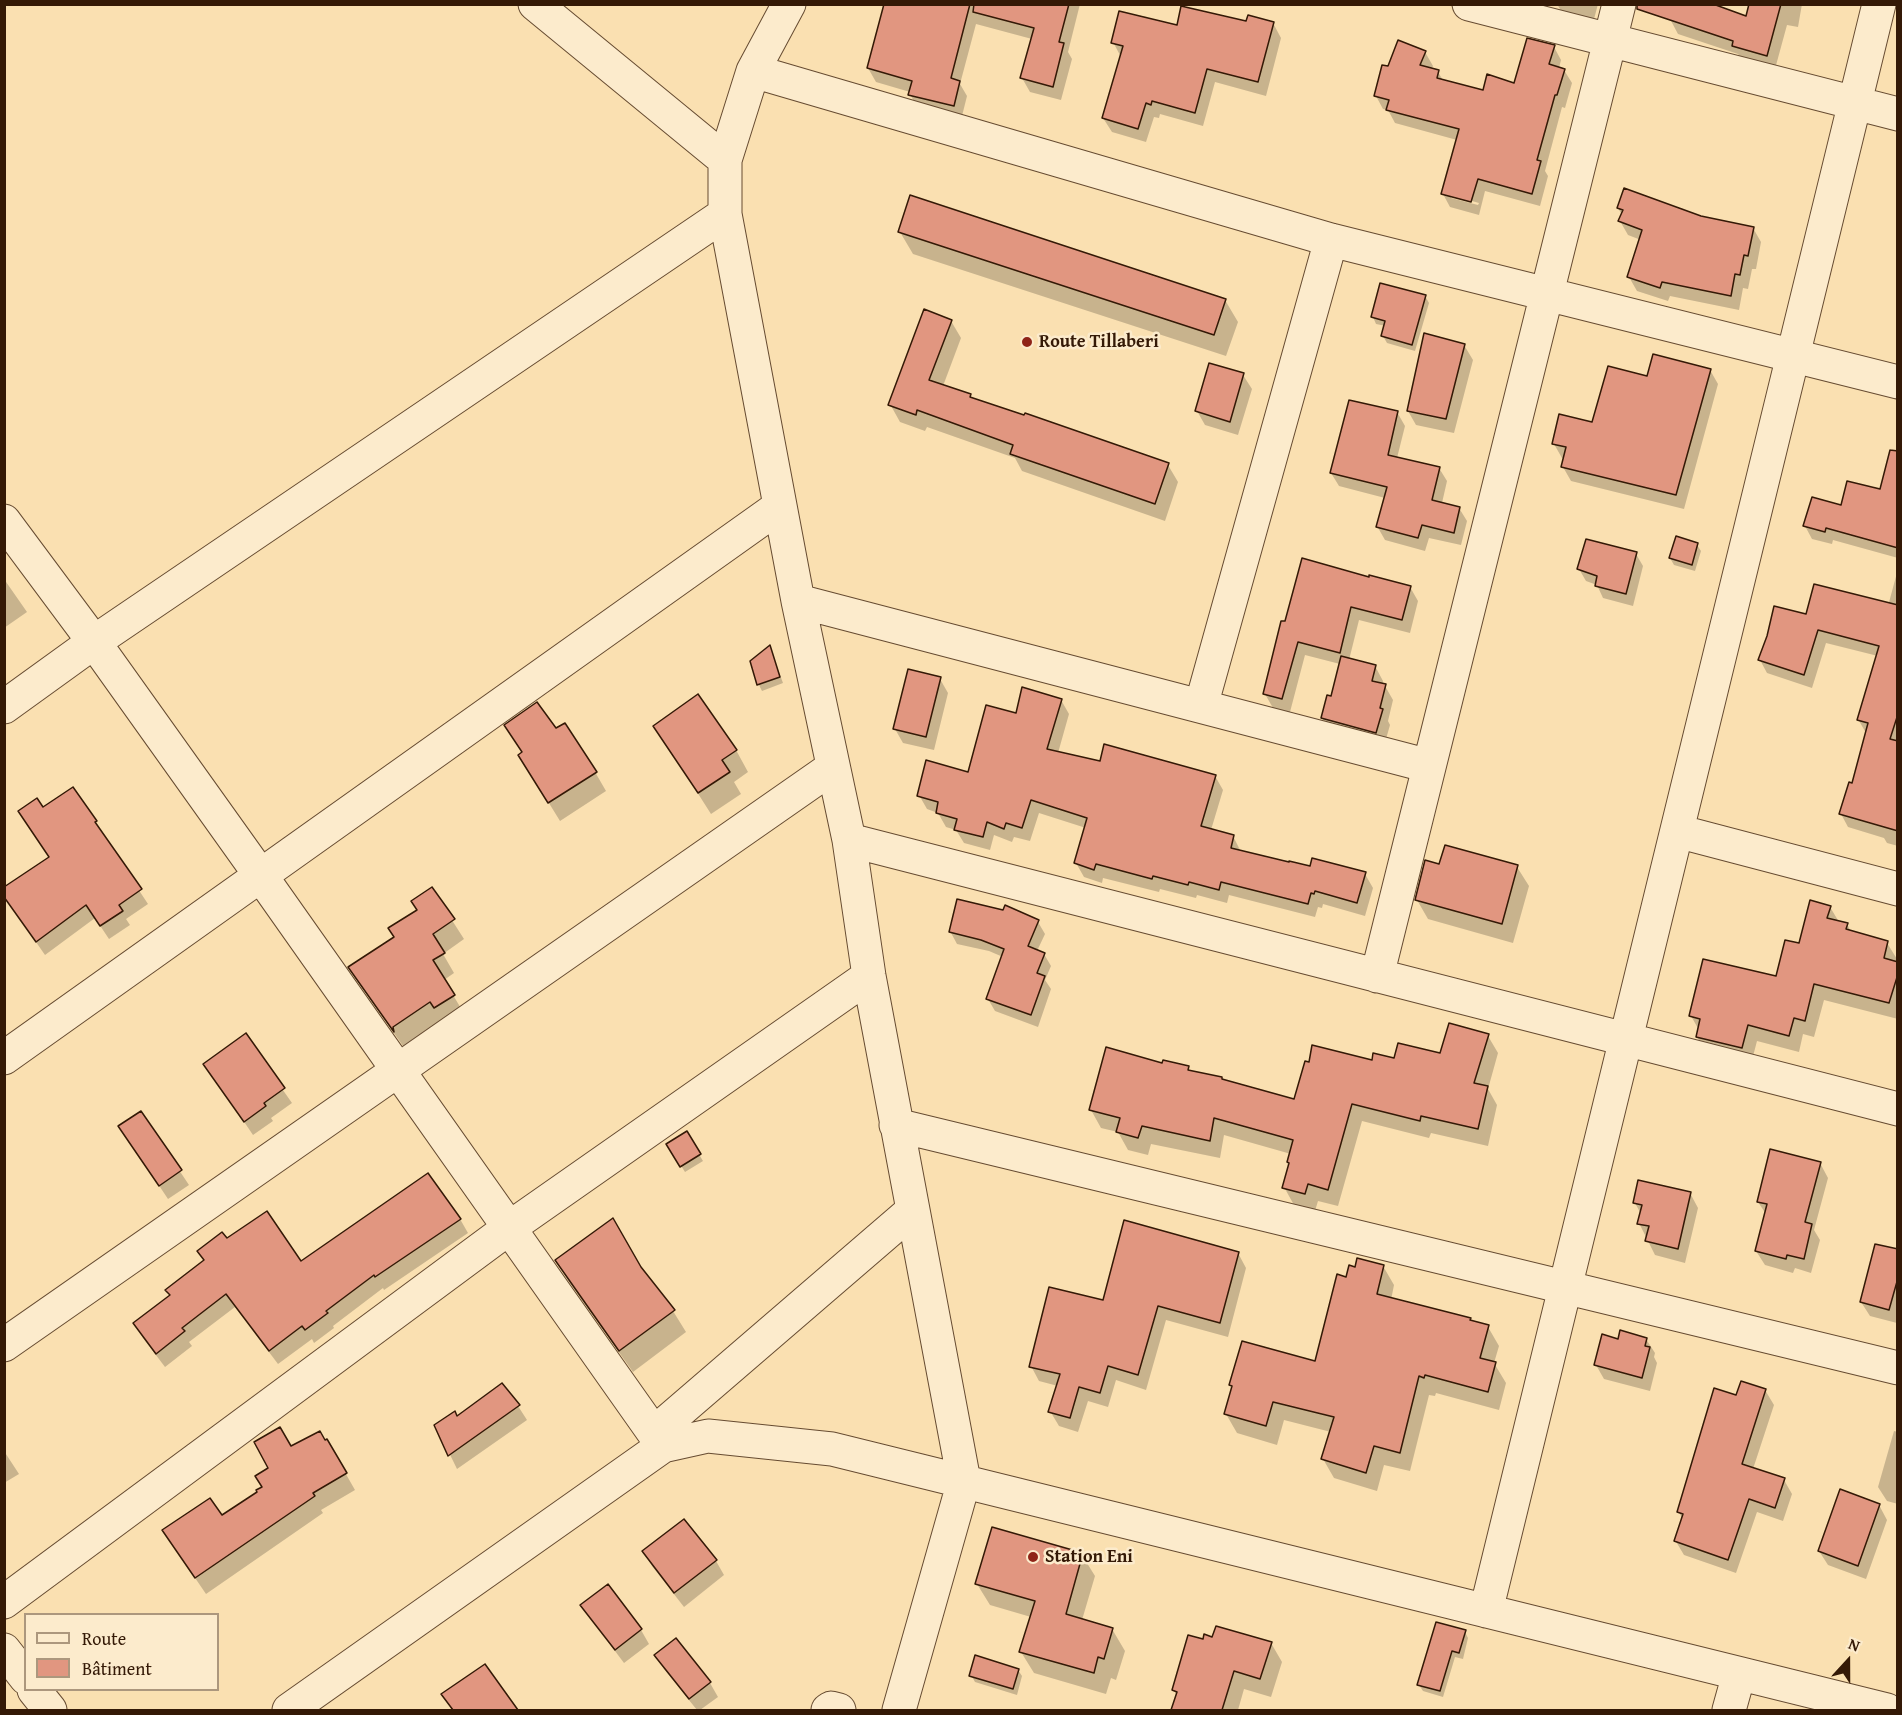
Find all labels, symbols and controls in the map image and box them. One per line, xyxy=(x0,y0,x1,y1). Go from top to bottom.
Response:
place label: Route Tillaberi xyxy=(1039,331,1159,353)
marker: Route Tillaberi xyxy=(1020,335,1034,349)
place label: Station Eni xyxy=(1045,1546,1133,1568)
marker: Station Eni xyxy=(1026,1550,1040,1564)
legend xyxy=(24,1613,219,1691)
text: Route xyxy=(82,1625,126,1652)
north arrow xyxy=(1818,1631,1878,1691)
text: N xyxy=(1845,1631,1864,1657)
text: Bâtiment xyxy=(82,1655,152,1682)

